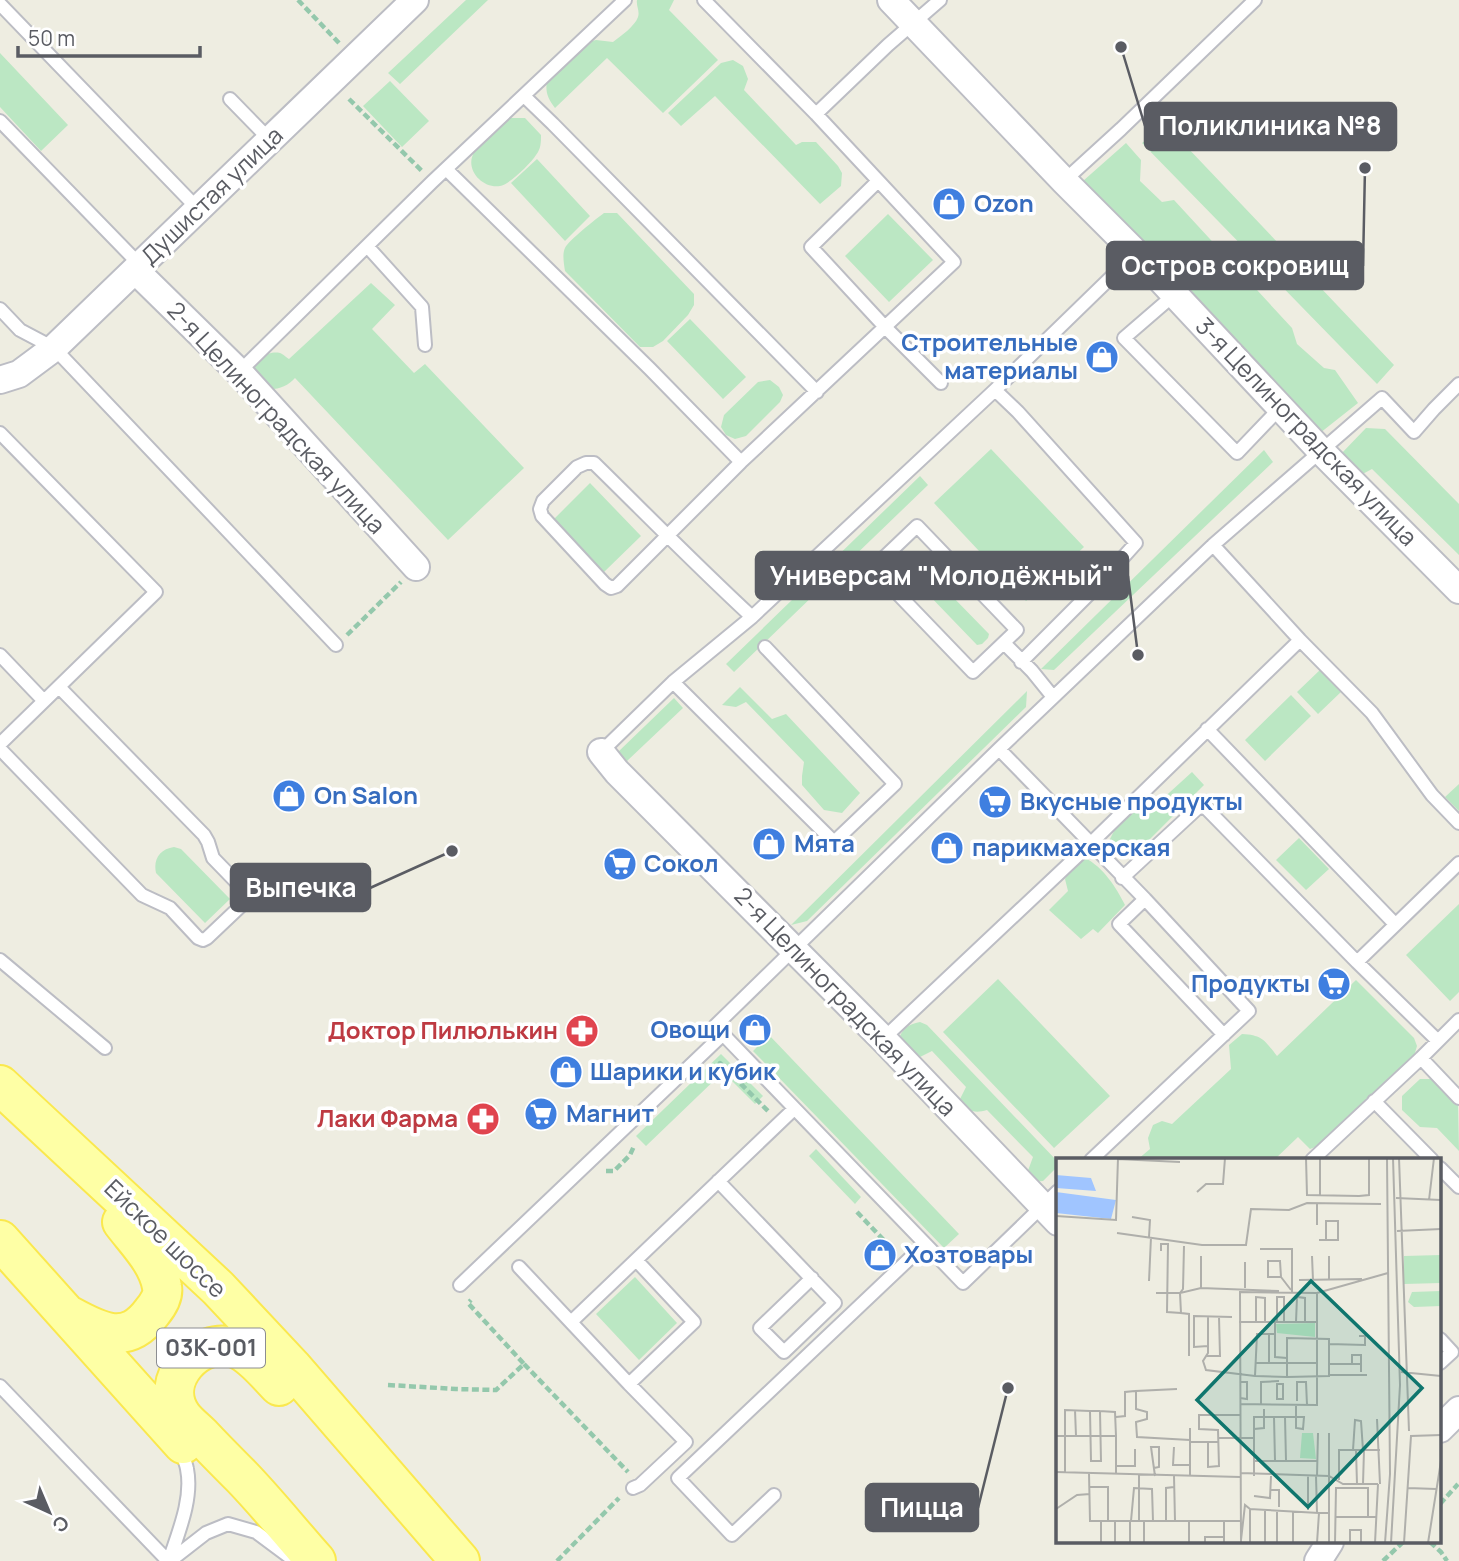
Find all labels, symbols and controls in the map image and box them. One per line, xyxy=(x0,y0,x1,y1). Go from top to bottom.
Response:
scale bar xyxy=(18,14,200,58)
text: 50 m xyxy=(28,24,75,52)
callout: Поликлиника №8 xyxy=(1145,103,1396,150)
text: Поликлиника №8 xyxy=(1158,107,1382,143)
street label: Душистая улица xyxy=(133,118,289,271)
shop icon: Ozon xyxy=(930,185,968,223)
place label: Ozon xyxy=(974,186,1034,219)
callout: Остров сокровищ xyxy=(1107,242,1363,289)
text: Остров сокровищ xyxy=(1121,247,1349,283)
street label: 2-я Целиноградская улица xyxy=(161,294,394,540)
street label: 3-я Целиноградская улица xyxy=(1189,309,1425,552)
place label: Строительные материалы xyxy=(901,325,1078,386)
shop icon: Строительные материалы xyxy=(1083,338,1121,376)
callout: Универсам "Молодёжный" xyxy=(756,552,1128,599)
text: Универсам "Молодёжный" xyxy=(770,557,1114,593)
shop icon: On Salon xyxy=(270,777,308,815)
place label: On Salon xyxy=(314,778,418,811)
supermarket icon: Вкусные продукты xyxy=(976,783,1014,821)
place label: Вкусные продукты xyxy=(1020,784,1243,817)
shop icon: Мята xyxy=(750,825,788,863)
place label: Мята xyxy=(794,826,855,859)
shop icon: парикмахерская xyxy=(928,829,966,867)
place label: парикмахерская xyxy=(972,830,1171,863)
supermarket icon: Сокол xyxy=(601,845,639,883)
place label: Сокол xyxy=(644,846,719,879)
callout: Выпечка xyxy=(231,864,370,911)
text: Выпечка xyxy=(245,869,357,905)
street label: 2-я Целиноградская улица xyxy=(728,879,964,1123)
supermarket icon: Продукты xyxy=(1315,965,1353,1003)
place label: Продукты xyxy=(1191,966,1310,999)
shop icon: Овощи xyxy=(736,1011,774,1049)
pharmacy icon: Доктор Пилюлькин xyxy=(563,1012,601,1050)
place label: Овощи xyxy=(650,1012,730,1045)
place label: Доктор Пилюлькин xyxy=(328,1013,558,1046)
shop icon: Шарики и кубик xyxy=(547,1053,585,1091)
place label: Шарики и кубик xyxy=(590,1054,777,1087)
supermarket icon: Магнит xyxy=(522,1095,560,1133)
place label: Магнит xyxy=(566,1096,654,1129)
pharmacy icon: Лаки Фарма xyxy=(464,1100,502,1138)
place label: Лаки Фарма xyxy=(317,1101,458,1134)
inset map xyxy=(1056,1158,1442,1544)
street label: Ейское шоссе xyxy=(98,1171,234,1305)
shop icon: Хозтовары xyxy=(861,1236,899,1274)
place label: Хозтовары xyxy=(904,1237,1033,1270)
road number: 03К-001 xyxy=(157,1329,265,1368)
north arrow xyxy=(14,1477,84,1547)
callout: Пицца xyxy=(866,1484,978,1531)
text: Пицца xyxy=(880,1489,964,1525)
text: С xyxy=(47,1510,75,1538)

